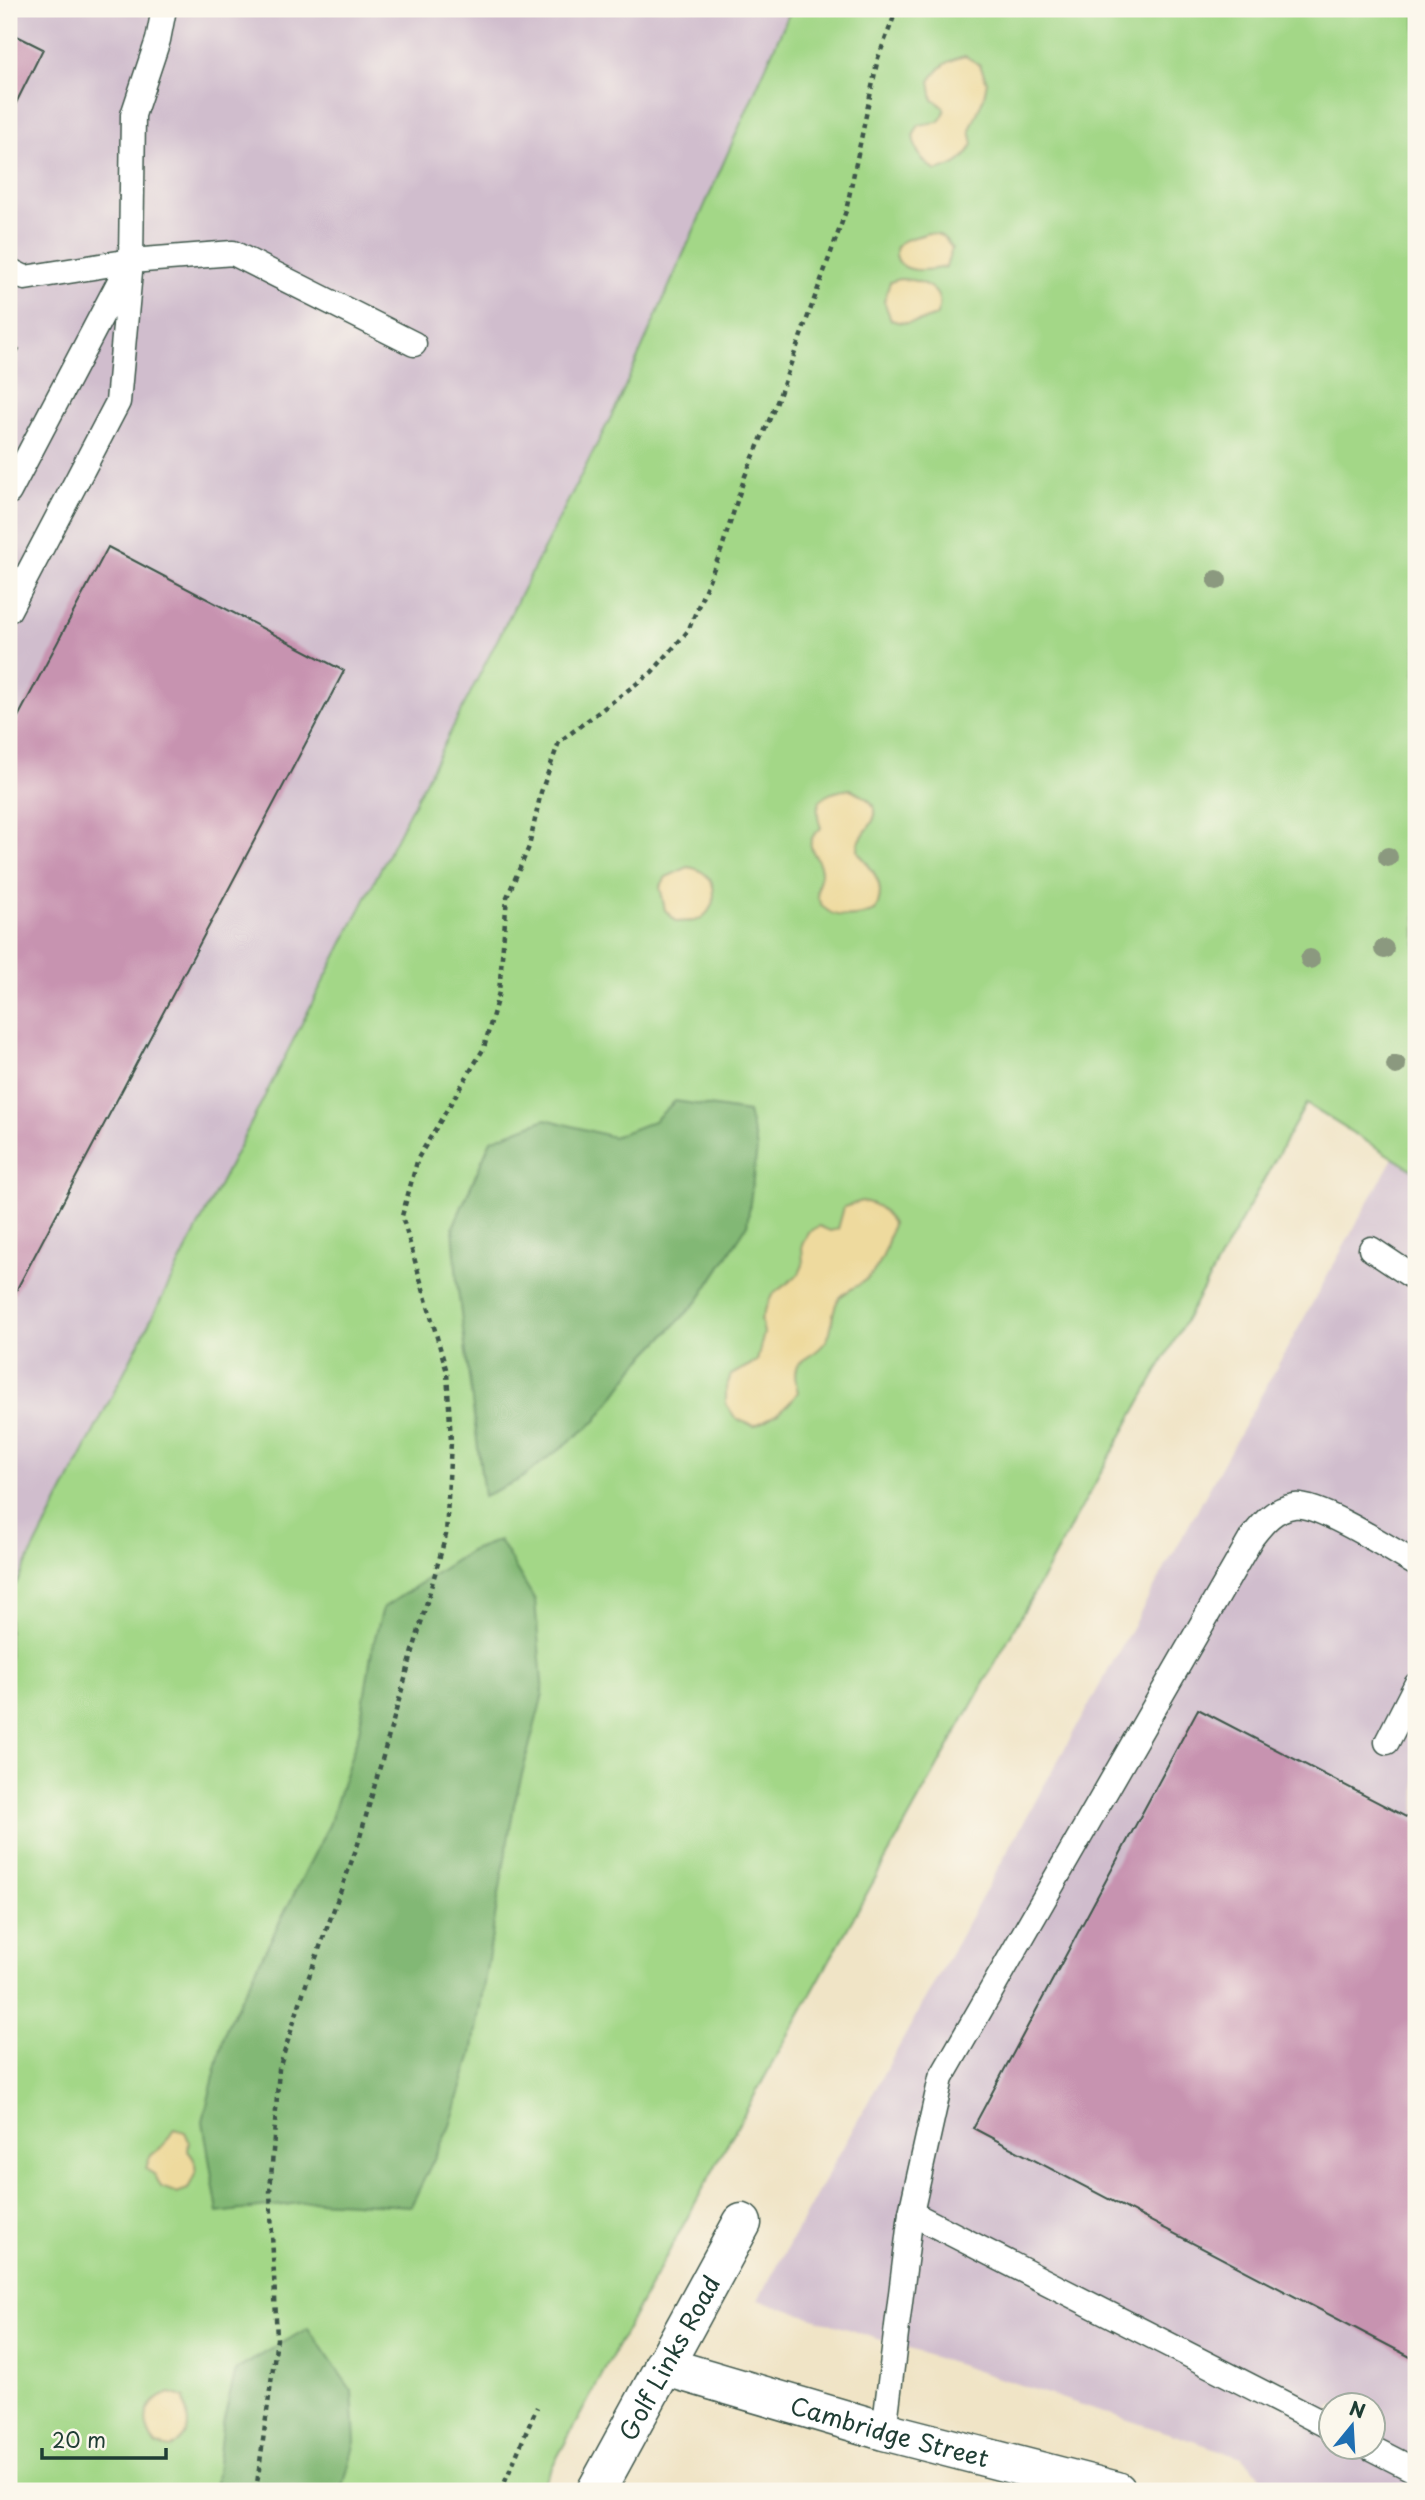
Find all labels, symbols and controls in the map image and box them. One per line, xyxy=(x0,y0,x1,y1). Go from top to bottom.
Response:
street label: Golf Links Road xyxy=(609,2268,728,2447)
street label: Cambridge Street xyxy=(786,2386,993,2475)
north arrow xyxy=(1316,2392,1386,2462)
text: N xyxy=(1346,2393,1369,2425)
scale bar xyxy=(42,2416,166,2460)
text: 20 m xyxy=(52,2423,106,2455)

